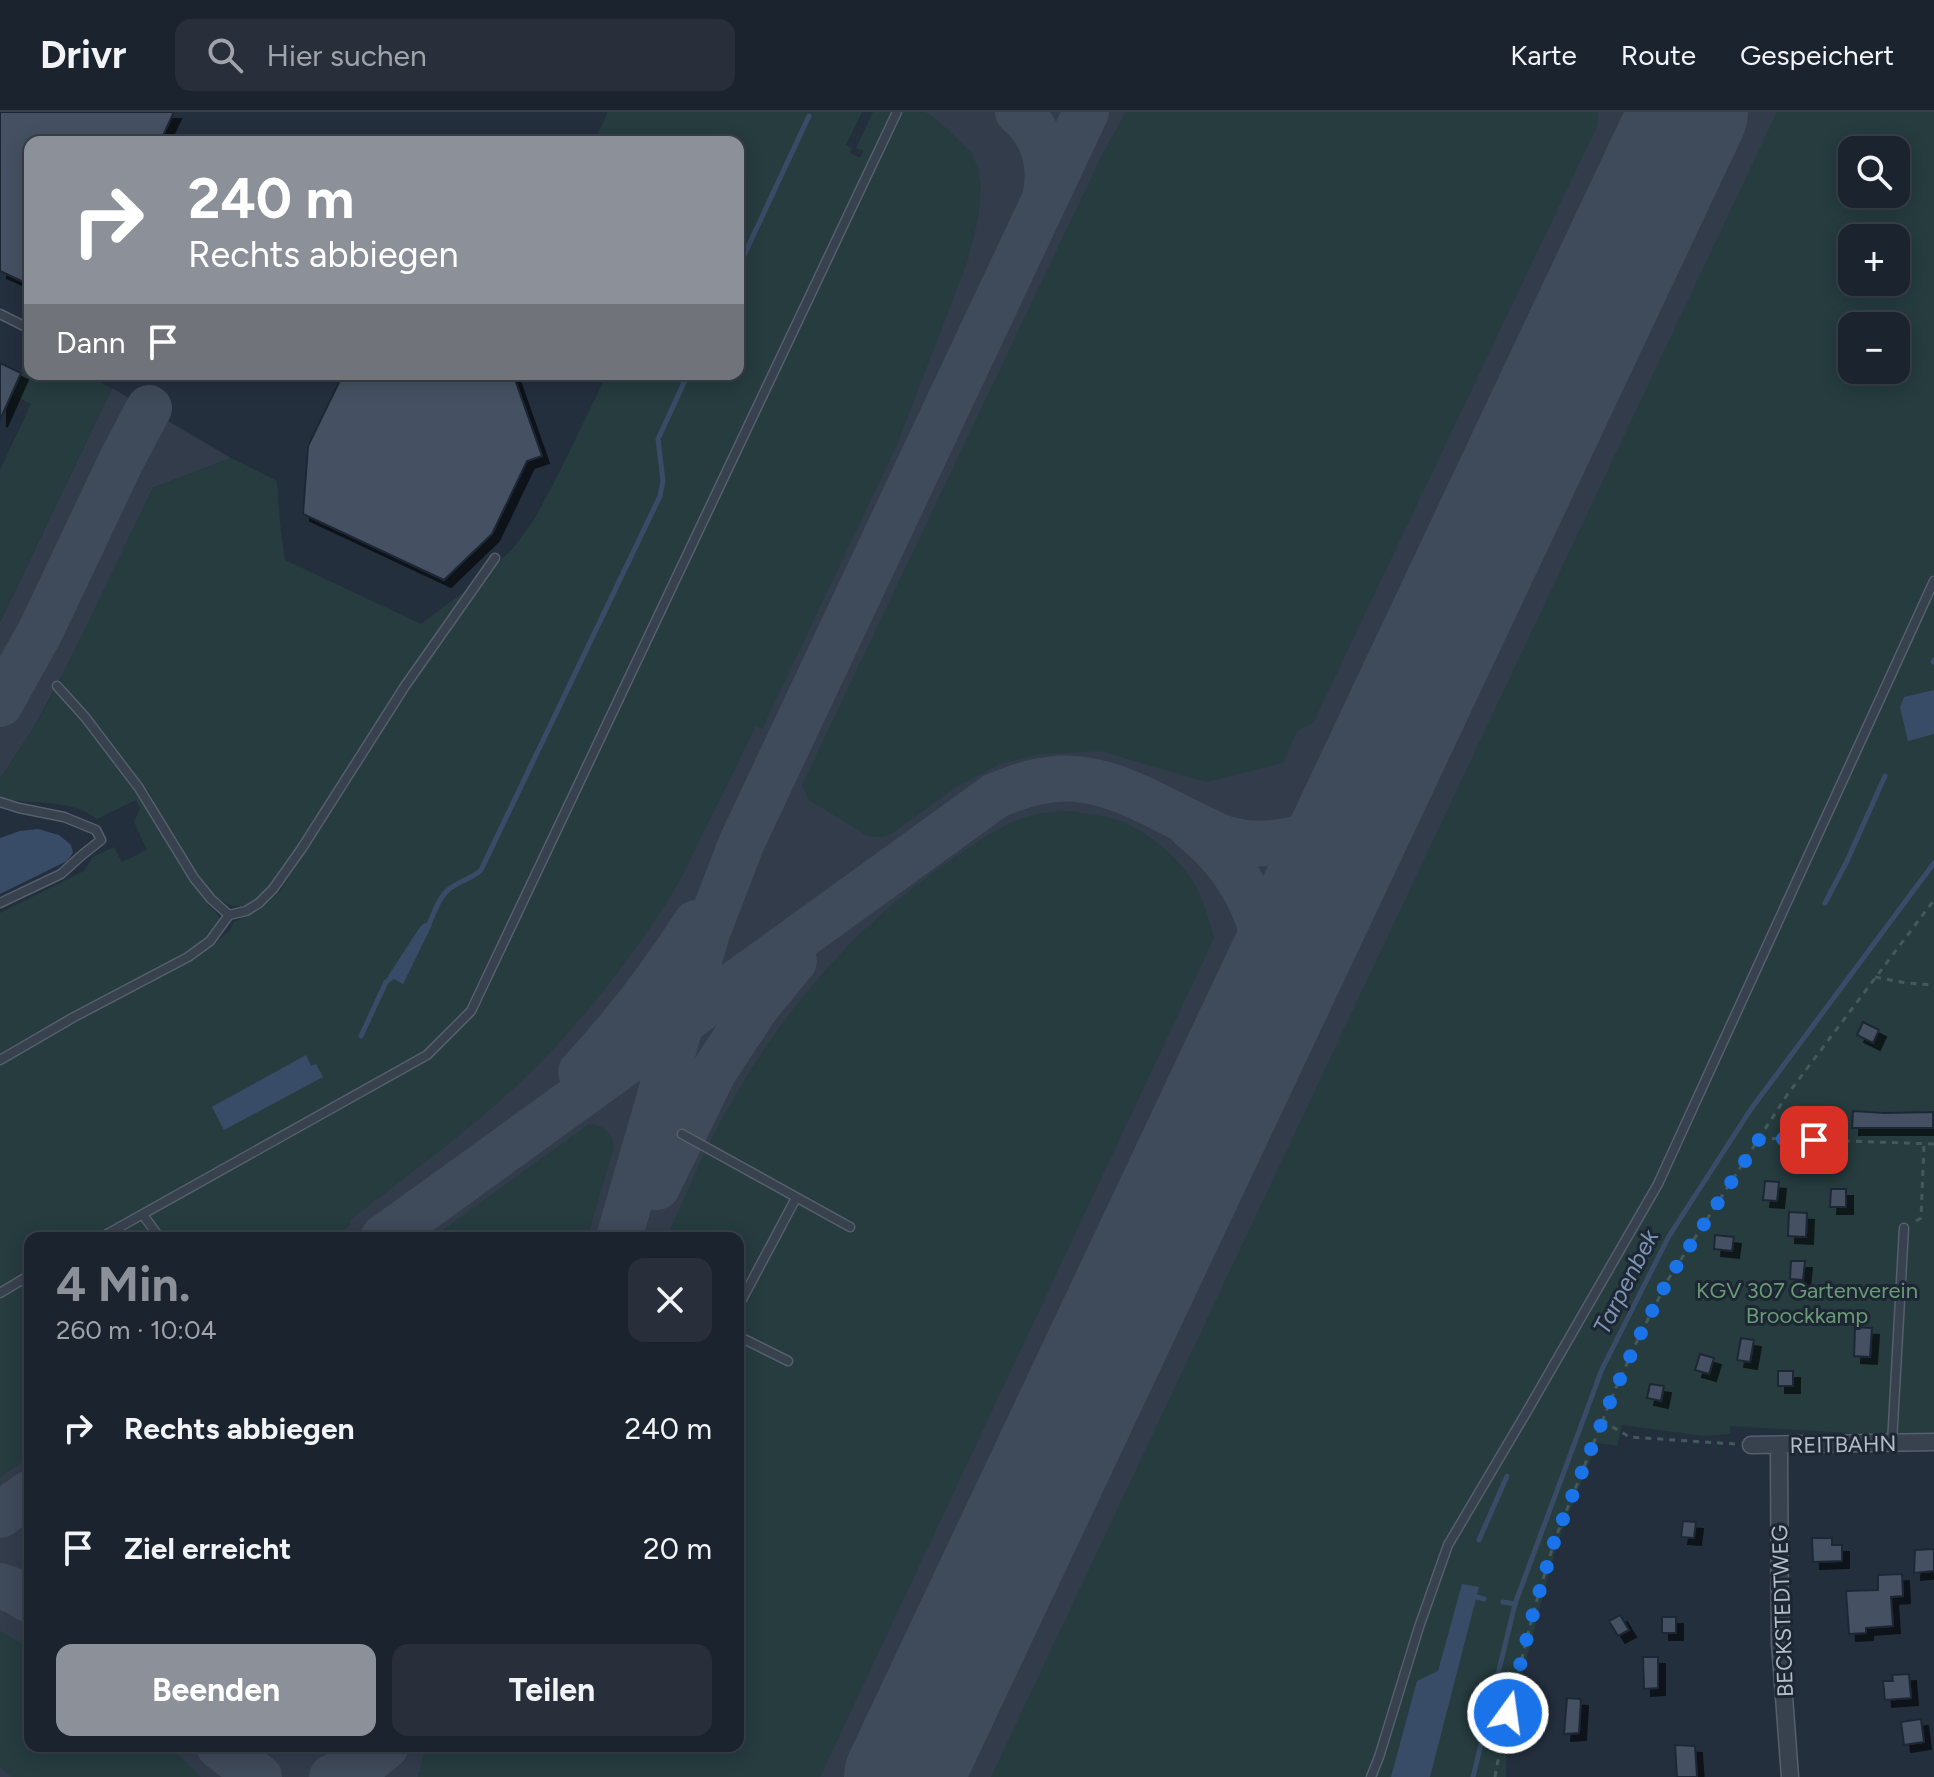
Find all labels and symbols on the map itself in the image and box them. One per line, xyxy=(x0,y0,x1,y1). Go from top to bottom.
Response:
pin xyxy=(1780,1106,1848,1174)
water label: Tarpenbek xyxy=(1587,1223,1665,1339)
park label: KGV 307 Gartenverein Broockkamp xyxy=(1696,1277,1918,1329)
street label: REITBAHN xyxy=(1789,1430,1897,1459)
street label: BECKSTEDTWEG xyxy=(1766,1524,1799,1698)
position arrow xyxy=(1466,1671,1550,1755)

